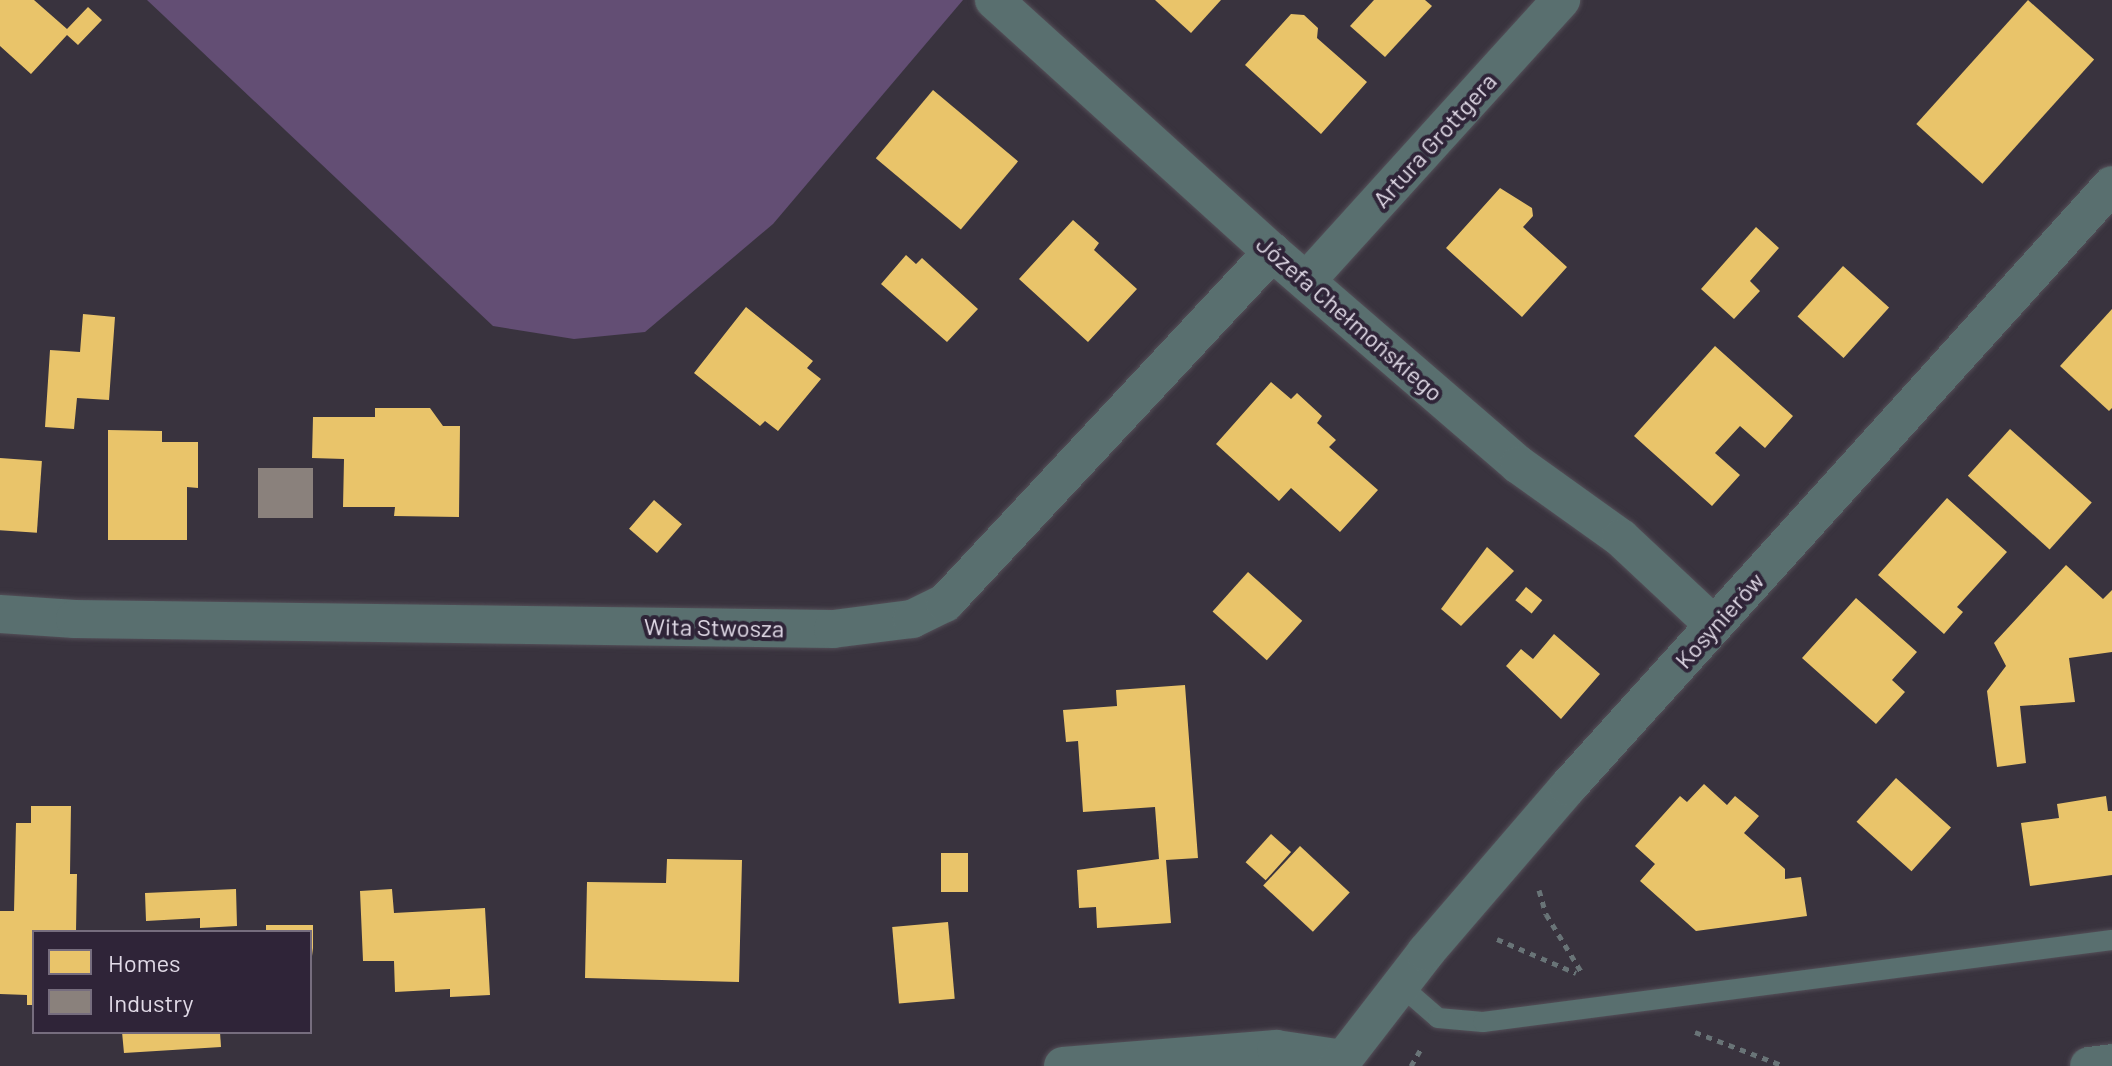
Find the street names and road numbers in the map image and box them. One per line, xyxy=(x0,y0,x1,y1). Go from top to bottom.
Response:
street label: Artura Grottgera xyxy=(1366,67,1502,213)
street label: Józefa Chełmońskiego xyxy=(1251,229,1449,407)
street label: Kosynierów xyxy=(1668,566,1770,674)
street label: Wita Stwosza xyxy=(644,611,784,643)

